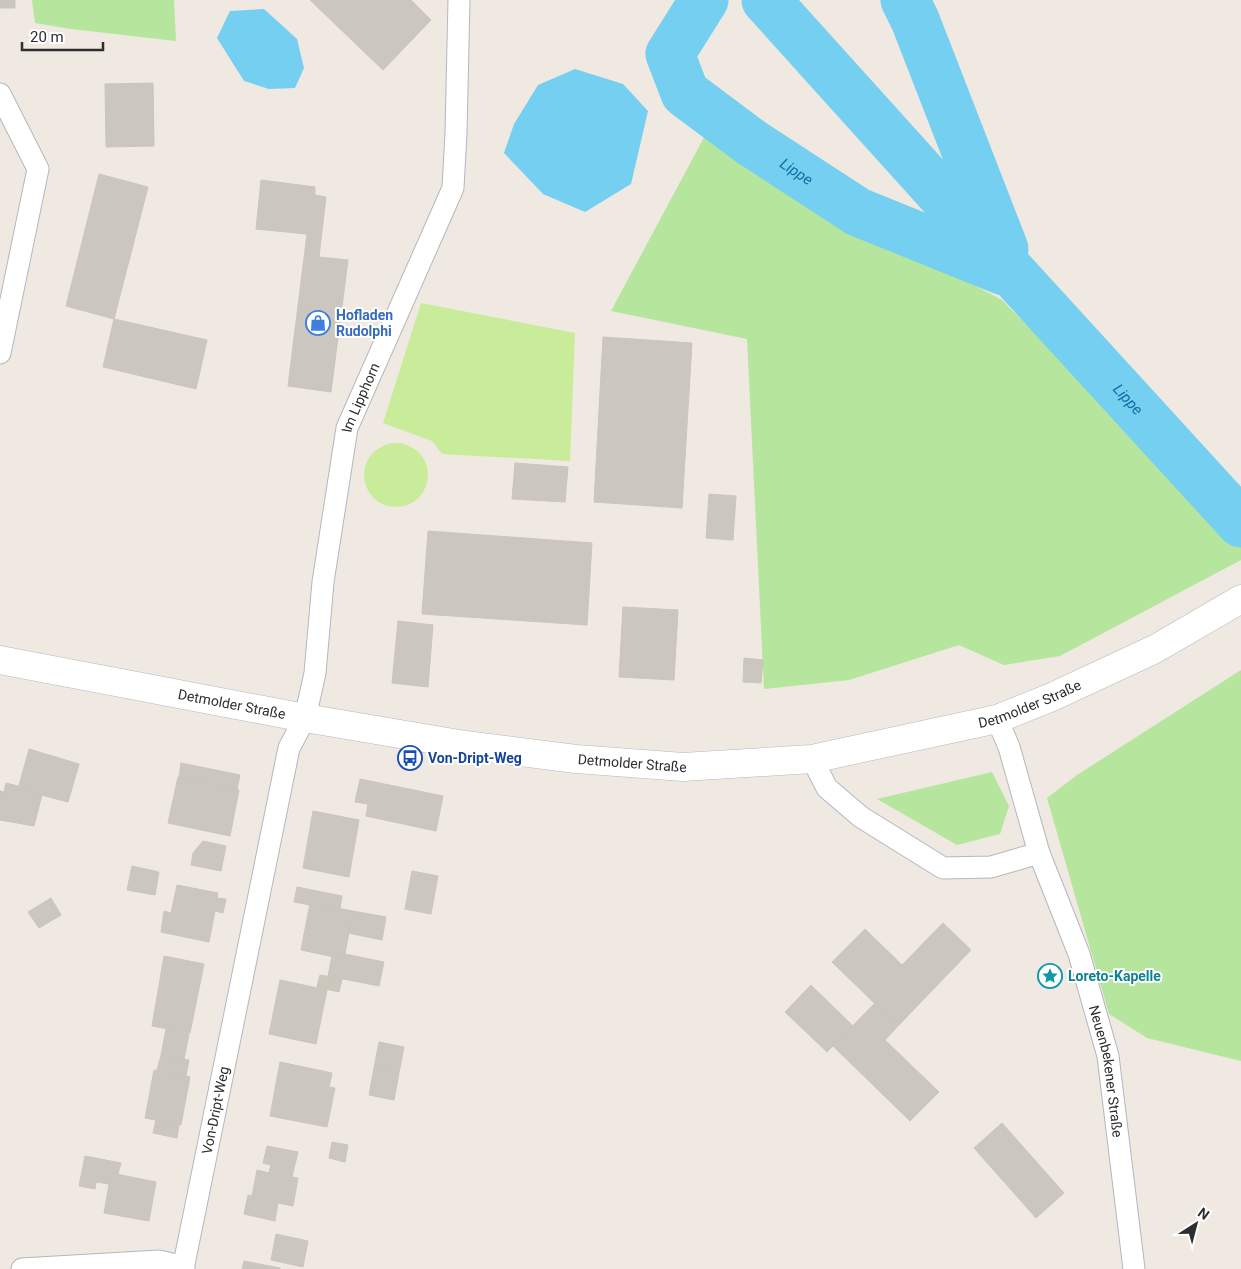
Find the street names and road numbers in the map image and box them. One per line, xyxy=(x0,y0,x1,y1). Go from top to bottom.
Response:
street label: Im Lipphorn xyxy=(338,361,383,433)
street label: Detmolder Straße xyxy=(977,677,1083,731)
street label: Detmolder Straße xyxy=(177,686,287,722)
street label: Detmolder Straße xyxy=(577,751,687,775)
street label: Neuenbekener Straße xyxy=(1086,1003,1126,1138)
street label: Von-Dript-Weg xyxy=(199,1065,232,1156)

